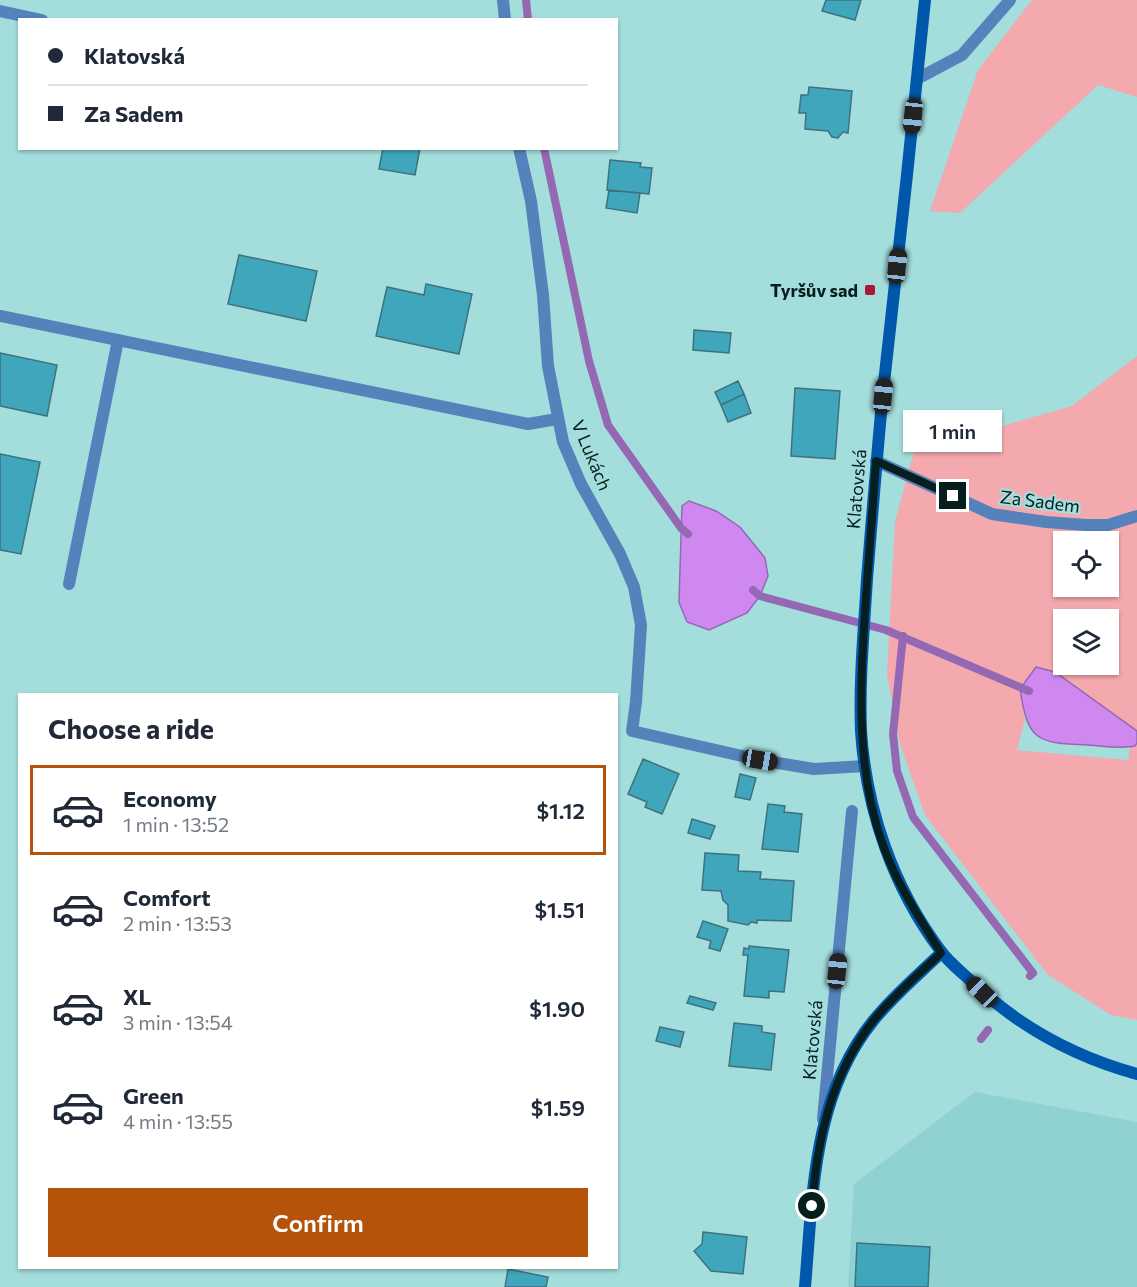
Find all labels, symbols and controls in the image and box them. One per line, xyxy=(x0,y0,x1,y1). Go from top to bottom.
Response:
text: Klatovská xyxy=(84,42,185,69)
car xyxy=(902,97,924,135)
text: Za Sadem xyxy=(84,100,183,127)
car xyxy=(886,247,908,285)
place label: Tyršův sad xyxy=(770,279,858,301)
marker: Tyršův sad xyxy=(863,283,877,297)
car xyxy=(872,377,894,415)
callout: 1 min xyxy=(904,409,1002,451)
street label: V Lukách xyxy=(567,416,617,494)
text: 1 min xyxy=(929,419,976,443)
street label: Klatovská xyxy=(842,448,870,530)
route end xyxy=(939,482,966,509)
street label: Za Sadem xyxy=(999,485,1081,517)
map controls xyxy=(1053,531,1119,675)
button: locate xyxy=(1053,531,1119,597)
button: layers xyxy=(1053,609,1119,675)
text: Choose a ride xyxy=(48,712,214,745)
car xyxy=(741,748,779,772)
icon: car xyxy=(51,783,105,837)
text: Economy xyxy=(123,785,217,812)
text: $1.12 xyxy=(537,797,585,824)
text: 1 min · 13:52 xyxy=(123,812,229,836)
icon: car xyxy=(51,882,105,936)
text: Comfort xyxy=(123,884,211,911)
text: $1.51 xyxy=(535,896,585,923)
text: 2 min · 13:53 xyxy=(123,911,232,935)
car xyxy=(826,952,848,990)
car xyxy=(963,973,1001,1011)
icon: car xyxy=(51,981,105,1035)
text: XL xyxy=(123,983,151,1010)
text: $1.90 xyxy=(529,995,585,1022)
street label: Klatovská xyxy=(798,999,826,1081)
text: 3 min · 13:54 xyxy=(123,1010,233,1034)
icon: car xyxy=(51,1080,105,1134)
text: Green xyxy=(123,1082,184,1109)
text: $1.59 xyxy=(531,1094,585,1121)
text: 4 min · 13:55 xyxy=(123,1109,233,1133)
button: Confirm xyxy=(48,1188,588,1257)
route start xyxy=(798,1192,825,1219)

